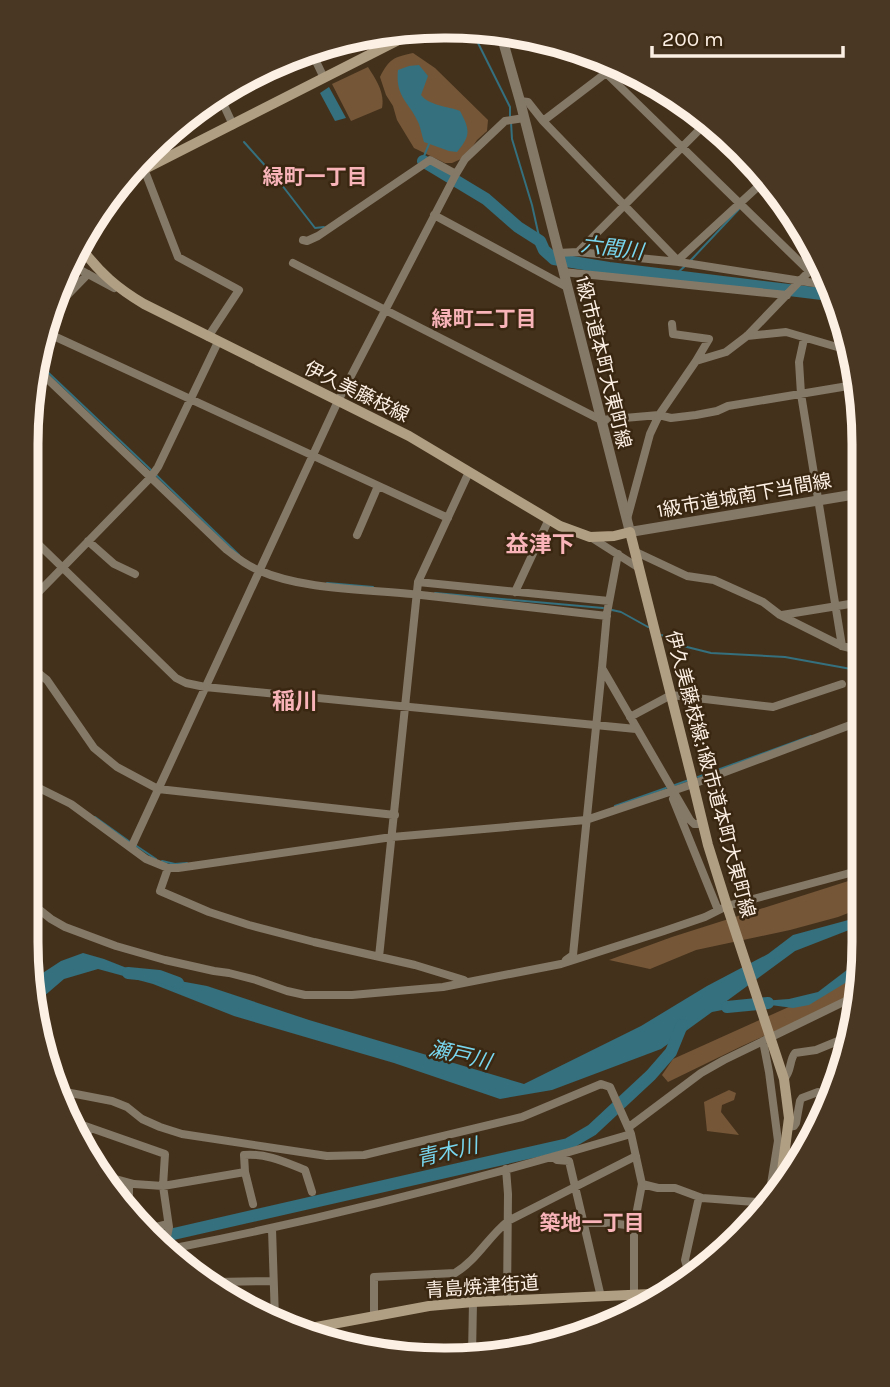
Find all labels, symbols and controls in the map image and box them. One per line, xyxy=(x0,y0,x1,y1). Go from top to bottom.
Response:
scale bar xyxy=(652,14,843,58)
text: 200 m xyxy=(662,27,724,51)
district label: 緑町一丁目 xyxy=(263,165,368,189)
water label: 六間川 xyxy=(579,232,647,264)
street label: 1級市道本町大東町線 xyxy=(571,274,635,451)
district label: 緑町二丁目 xyxy=(432,307,537,331)
street label: 伊久美藤枝線 xyxy=(301,357,413,427)
street label: 1級市道城南下当間線 xyxy=(655,470,833,522)
district label: 益津下 xyxy=(506,531,575,558)
street label: 伊久美藤枝線;1級市道本町大東町線 xyxy=(661,628,759,920)
district label: 稲川 xyxy=(272,688,318,715)
water label: 瀬戸川 xyxy=(427,1036,495,1074)
water label: 青木川 xyxy=(414,1133,482,1171)
district label: 築地一丁目 xyxy=(540,1211,645,1235)
street label: 青島焼津街道 xyxy=(424,1272,540,1302)

